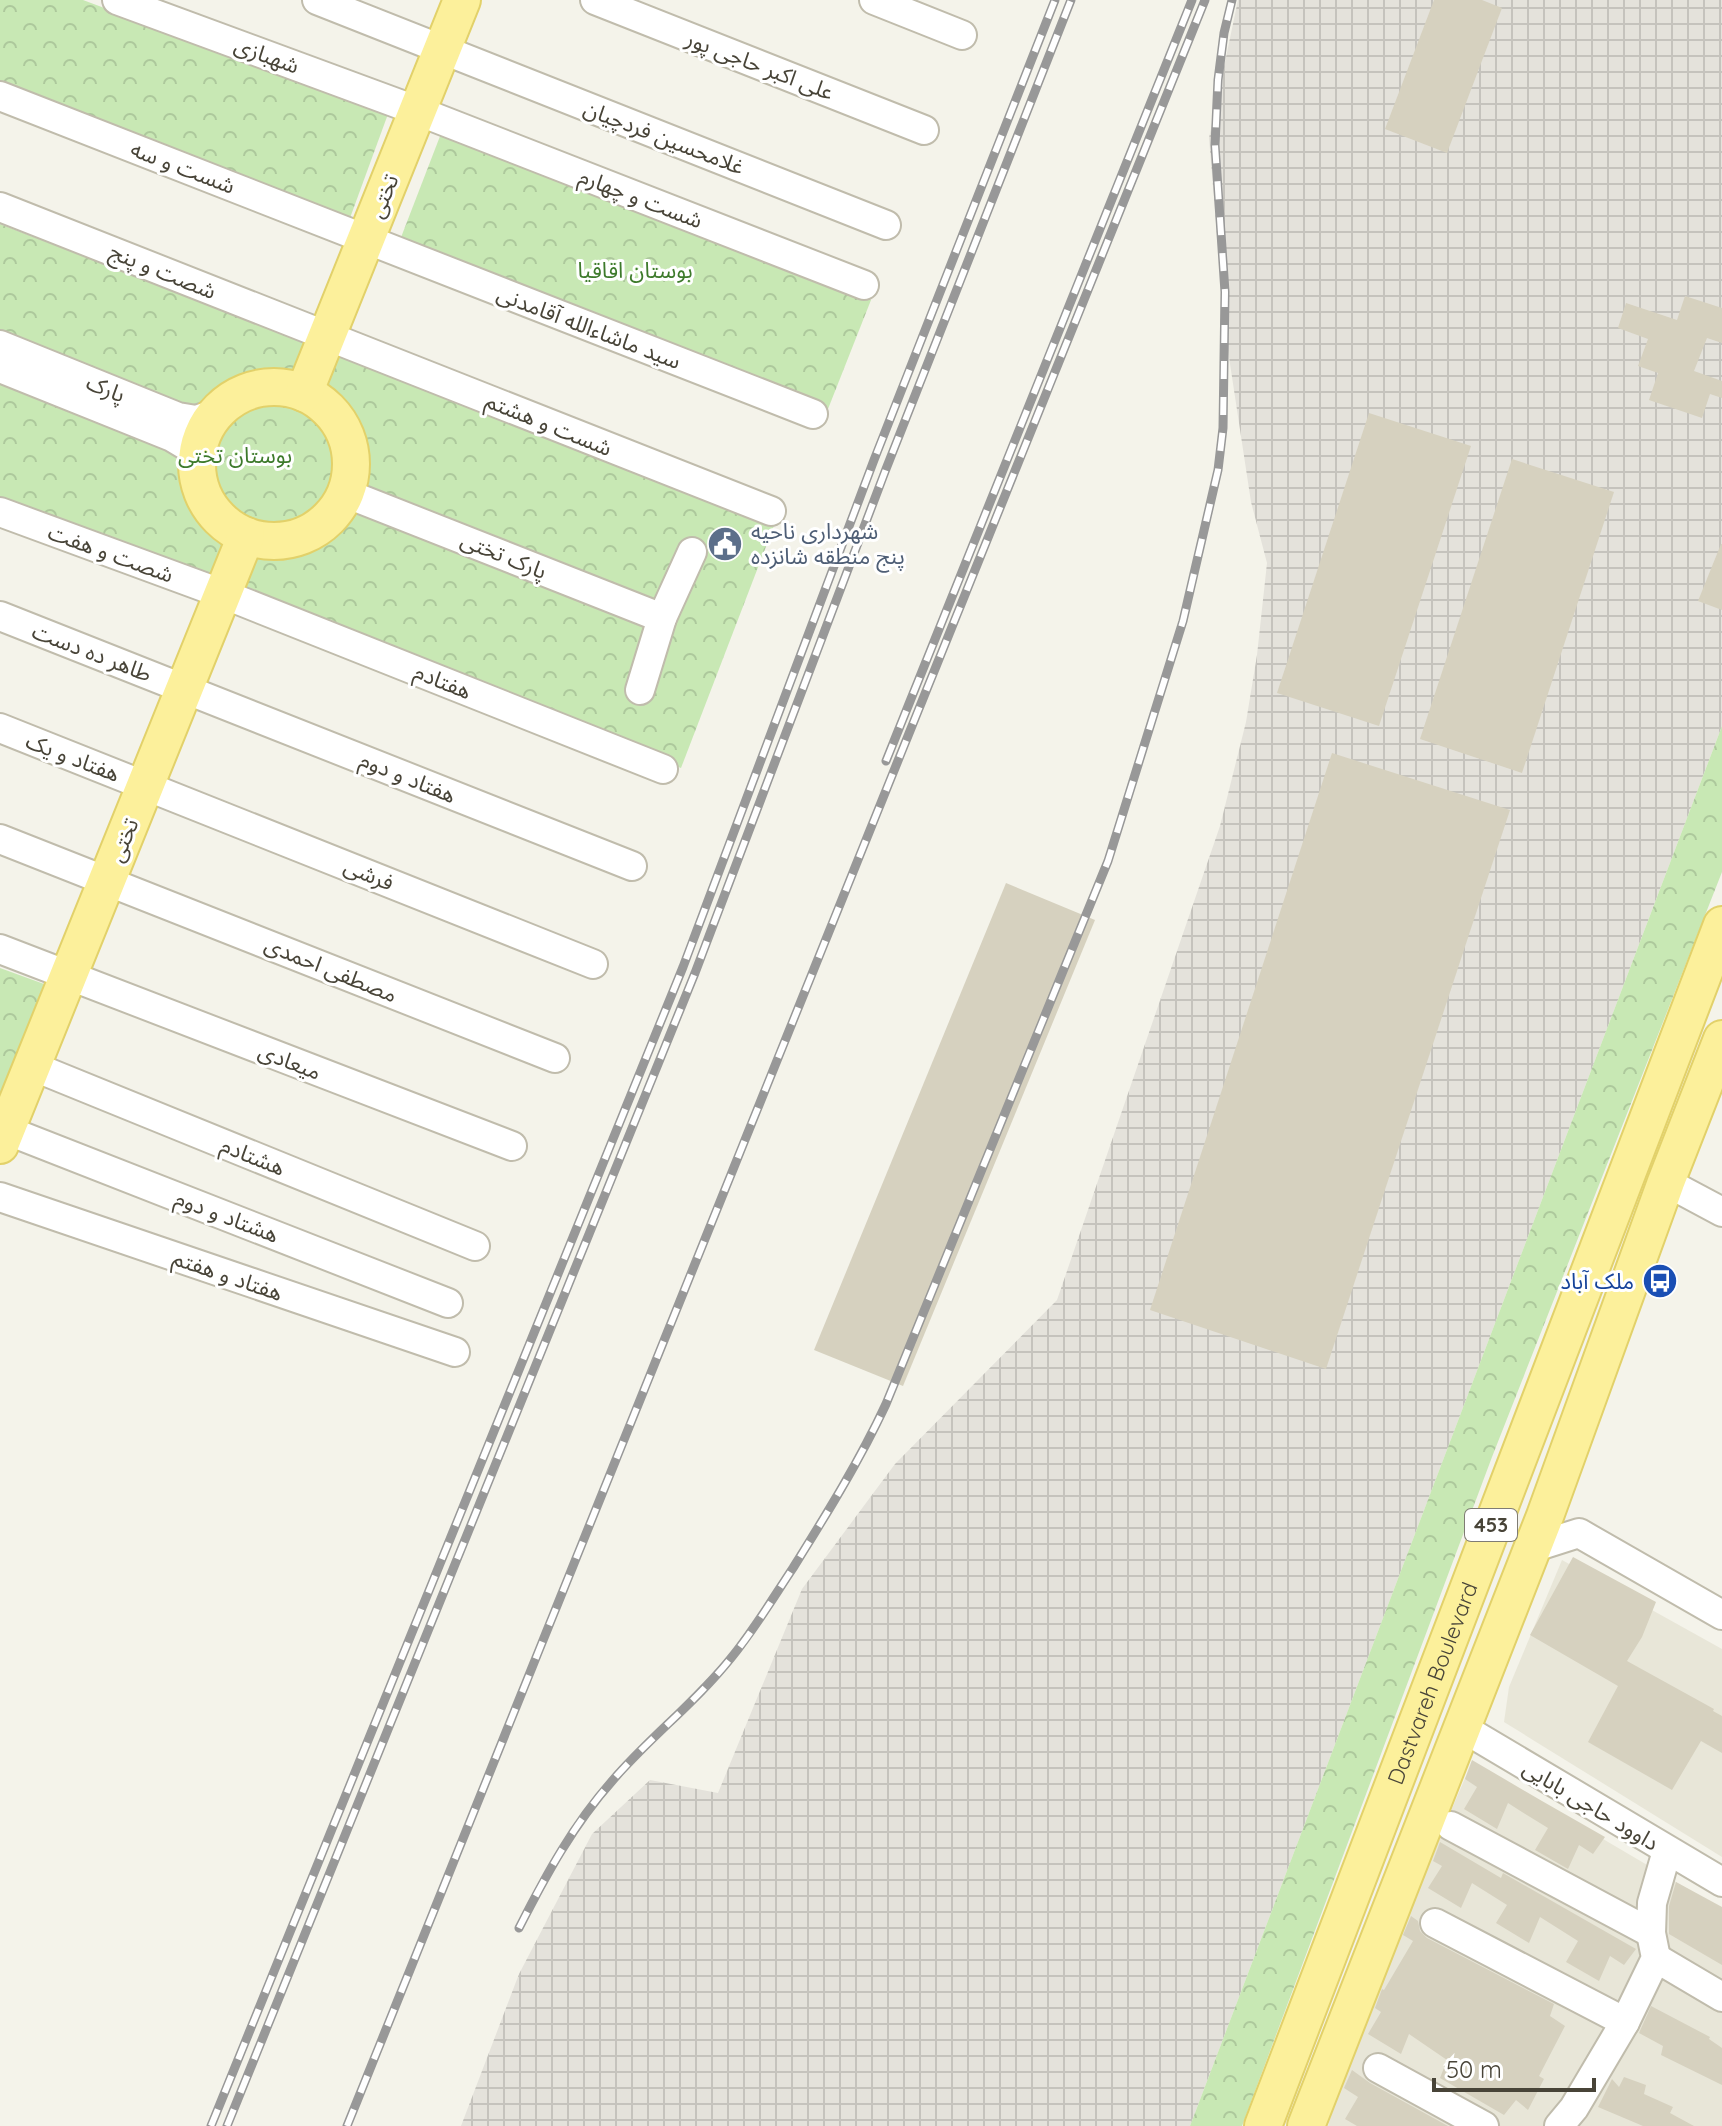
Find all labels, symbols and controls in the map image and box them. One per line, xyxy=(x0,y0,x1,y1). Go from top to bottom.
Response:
street label: علی اکبر حاجی پور xyxy=(681,24,838,107)
street label: شهبازی xyxy=(231,30,303,80)
street label: غلامحسین فردچیان xyxy=(579,94,748,181)
street label: شست و سه xyxy=(127,134,239,200)
street label: شست و چهارم xyxy=(574,162,707,237)
street label: تختی xyxy=(362,170,404,222)
street label: شصت و پنج xyxy=(105,237,220,308)
park label: بوستان اقاقیا xyxy=(577,256,693,284)
street label: سید ماشاءالله آقامدنی xyxy=(493,279,685,375)
street label: پارک xyxy=(82,368,130,409)
street label: شست و هشتم xyxy=(481,386,616,465)
park label: بوستان تختی xyxy=(178,441,292,469)
street label: شصت و هفت xyxy=(44,517,178,589)
place label: شهرداری ناحیه پنج منطقه شانزده xyxy=(751,517,905,573)
street label: پارک تختی xyxy=(456,525,551,586)
public building icon: شهرداری ناحیه پنج منطقه شانزده xyxy=(706,525,744,563)
street label: طاهر ده دست xyxy=(28,616,156,688)
street label: هفتادم xyxy=(409,657,476,708)
street label: هفتاد و یک xyxy=(22,726,124,788)
street label: هفتاد و دوم xyxy=(355,745,460,812)
street label: تختی xyxy=(102,814,144,866)
street label: فرشی xyxy=(340,851,398,897)
street label: مصطفی احمدی xyxy=(261,930,401,1008)
street label: میعادی xyxy=(255,1036,325,1086)
street label: هشتادم xyxy=(216,1130,289,1184)
street label: هشتاد و دوم xyxy=(170,1183,283,1251)
street label: هفتاد و هفتم xyxy=(168,1243,287,1310)
bus stop icon: ملک آباد xyxy=(1641,1262,1679,1300)
place label: ملک آباد xyxy=(1560,1267,1634,1295)
road number: 453 xyxy=(1465,1509,1517,1541)
street label: Dastvareh Boulevard xyxy=(1381,1578,1484,1788)
street label: داوود حاجی بابایی xyxy=(1518,1753,1664,1857)
scale bar xyxy=(1434,2042,1594,2092)
text: 50 m xyxy=(1446,2054,1502,2084)

